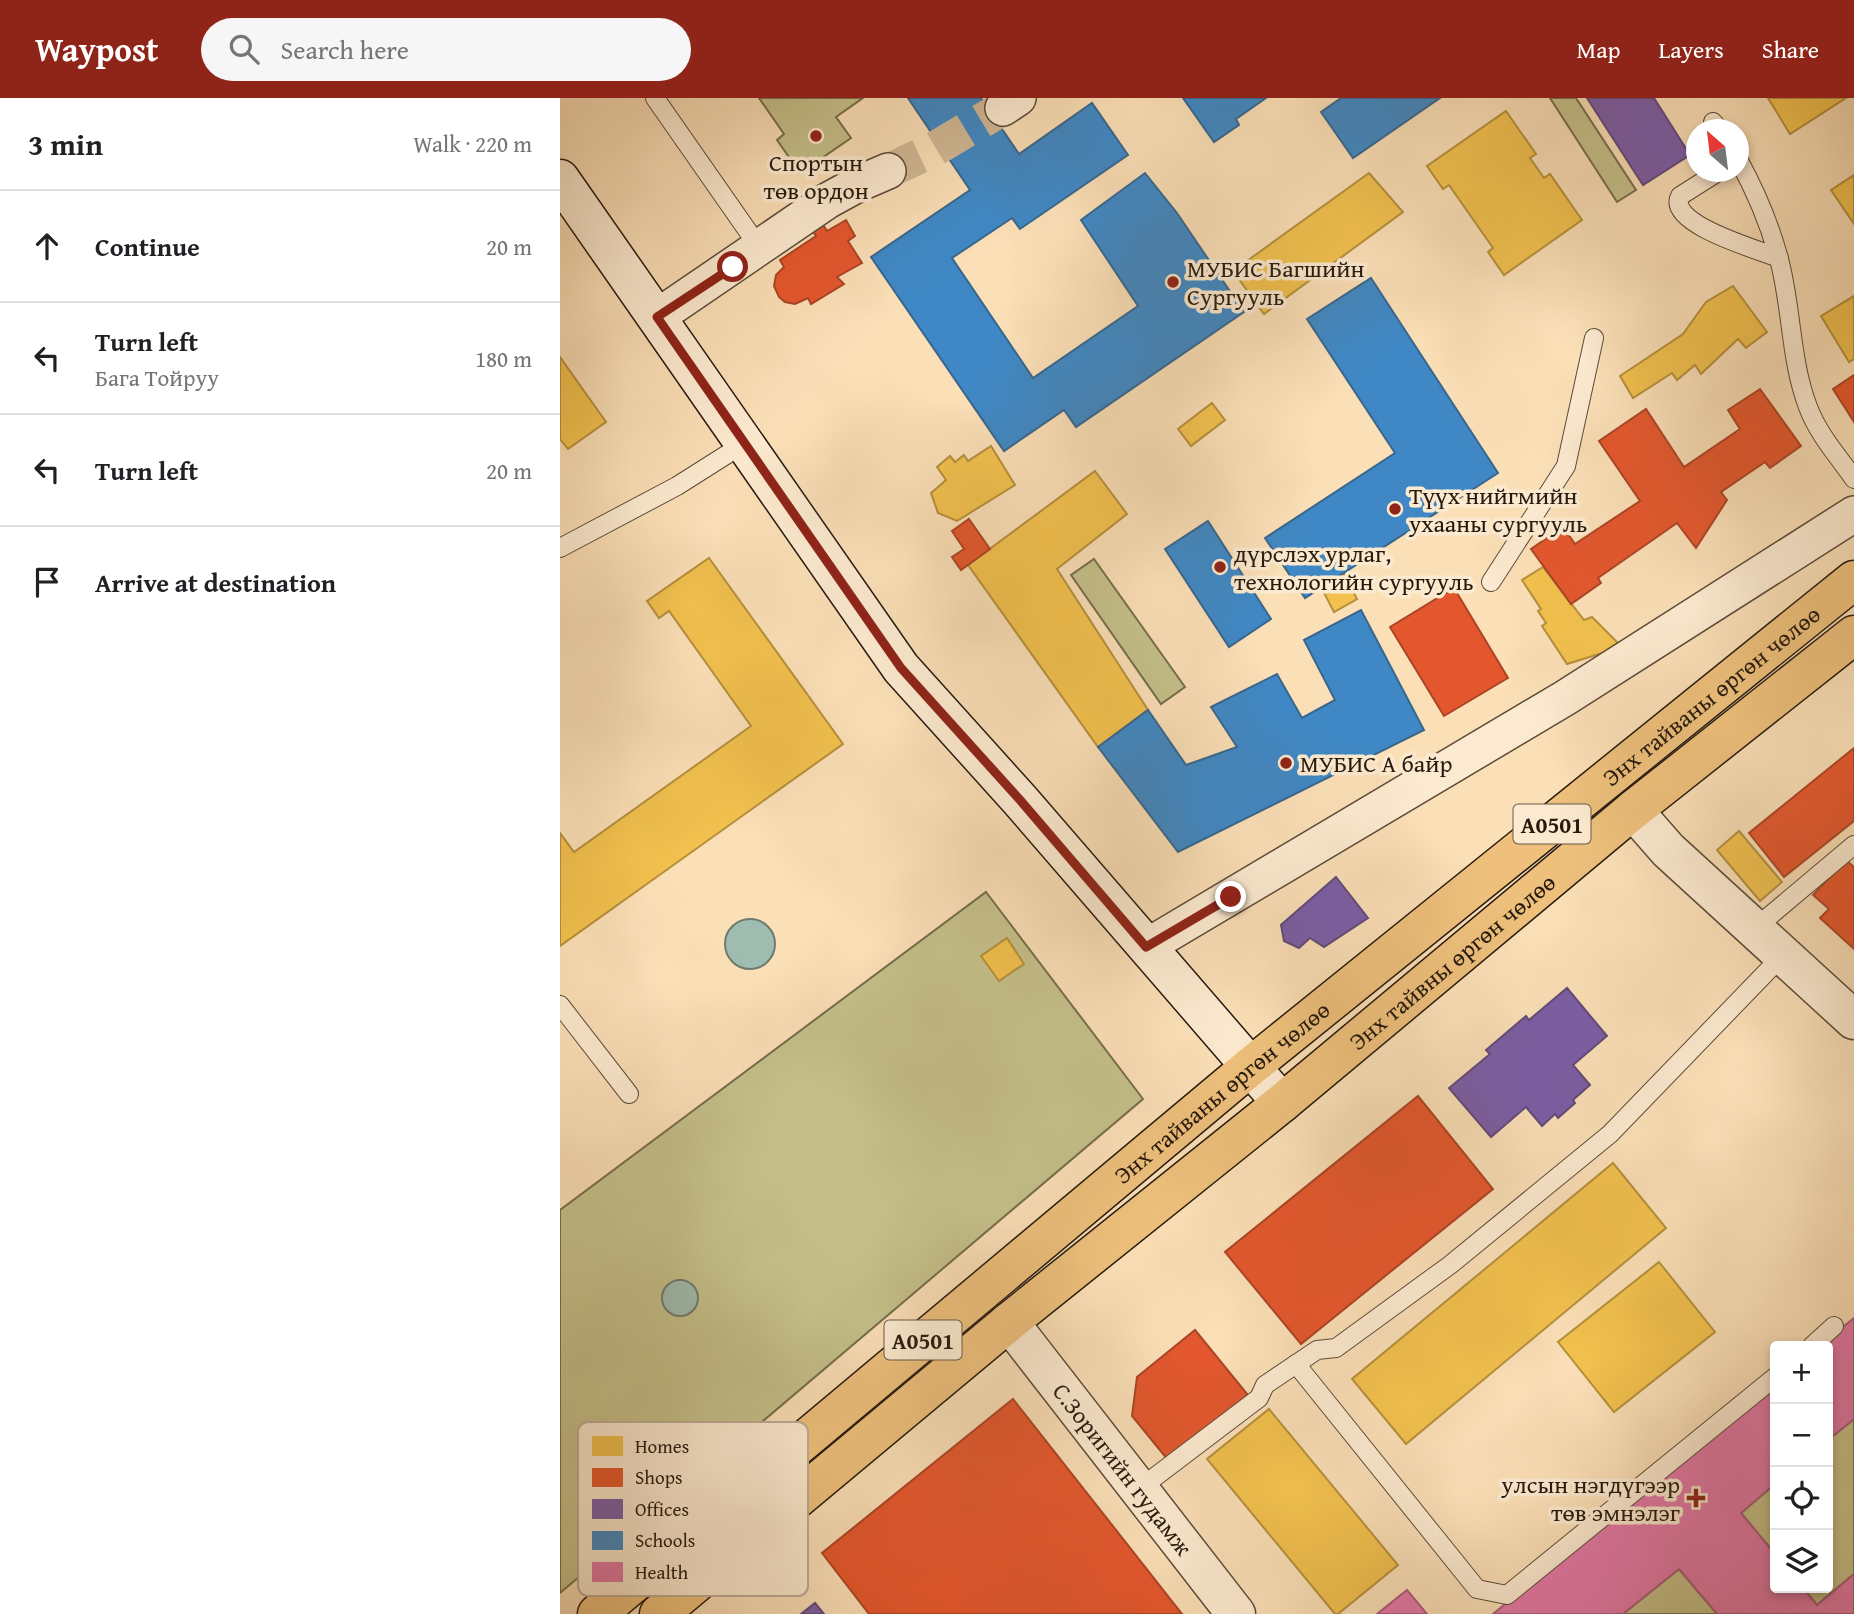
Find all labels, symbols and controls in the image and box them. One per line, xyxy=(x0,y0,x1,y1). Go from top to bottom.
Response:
search box xyxy=(201,18,691,81)
text: Waypost xyxy=(35,25,159,73)
icon: search xyxy=(225,30,263,68)
text: Search here xyxy=(281,30,409,69)
text: Map xyxy=(1577,32,1620,67)
text: Layers xyxy=(1658,32,1724,67)
text: Share xyxy=(1762,32,1819,67)
north arrow xyxy=(1686,119,1749,182)
text: 3 min xyxy=(28,122,103,166)
text: Walk · 220 m xyxy=(413,127,532,160)
marker: Спортын төв ордон xyxy=(808,128,824,144)
place label: Спортын төв ордон xyxy=(763,145,869,208)
icon: ahead xyxy=(28,227,66,265)
text: Continue xyxy=(95,227,200,266)
text: 20 m xyxy=(486,230,532,263)
route start xyxy=(717,251,748,282)
place label: МУБИС Багшийн Сургууль xyxy=(1187,251,1364,314)
marker: МУБИС Багшийн Сургууль xyxy=(1165,274,1181,290)
text: Turn left xyxy=(95,322,198,361)
icon: left xyxy=(28,339,66,377)
text: 180 m xyxy=(475,342,532,375)
text: Бага Тойруу xyxy=(95,361,219,394)
icon: left xyxy=(28,451,66,489)
text: Turn left xyxy=(95,451,198,490)
text: 20 m xyxy=(486,454,532,487)
place label: Түүх нийгмийн ухааны сургууль xyxy=(1408,478,1587,541)
marker: Түүх нийгмийн ухааны сургууль xyxy=(1387,501,1403,517)
place label: дүрслэх урлаг, технологийн сургууль xyxy=(1234,536,1474,599)
marker: дүрслэх урлаг, технологийн сургууль xyxy=(1212,559,1228,575)
icon: arrive xyxy=(28,563,66,601)
text: Arrive at destination xyxy=(95,563,336,602)
street label: Энх тайваны өргөн чөлөө xyxy=(1594,597,1828,794)
place label: МУБИС А байр xyxy=(1300,746,1452,781)
marker: МУБИС А байр xyxy=(1278,755,1294,771)
road number: A0501 xyxy=(1514,804,1590,844)
street label: Энх тайвны өргөн чөлөө xyxy=(1341,865,1563,1058)
route end xyxy=(1215,881,1246,912)
street label: Энх тайваны өргөн чөлөө xyxy=(1106,992,1337,1192)
road number: A0501 xyxy=(884,1320,962,1359)
map controls xyxy=(1770,1341,1833,1593)
button: + xyxy=(1770,1341,1833,1404)
street label: С.Зоригийн гудамж xyxy=(1045,1375,1202,1563)
button: − xyxy=(1770,1404,1833,1467)
legend xyxy=(578,1422,808,1596)
text: Homes xyxy=(635,1432,689,1460)
text: Shops xyxy=(635,1463,682,1491)
place label: улсын нэгдүгээр төв эмнэлэг xyxy=(1500,1467,1680,1530)
button: locate xyxy=(1770,1467,1833,1530)
marker: улсын нэгдүгээр төв эмнэлэг xyxy=(1686,1488,1706,1508)
text: Offices xyxy=(635,1495,689,1523)
text: Schools xyxy=(635,1526,695,1554)
button: layers xyxy=(1770,1530,1833,1593)
text: Health xyxy=(635,1558,689,1586)

